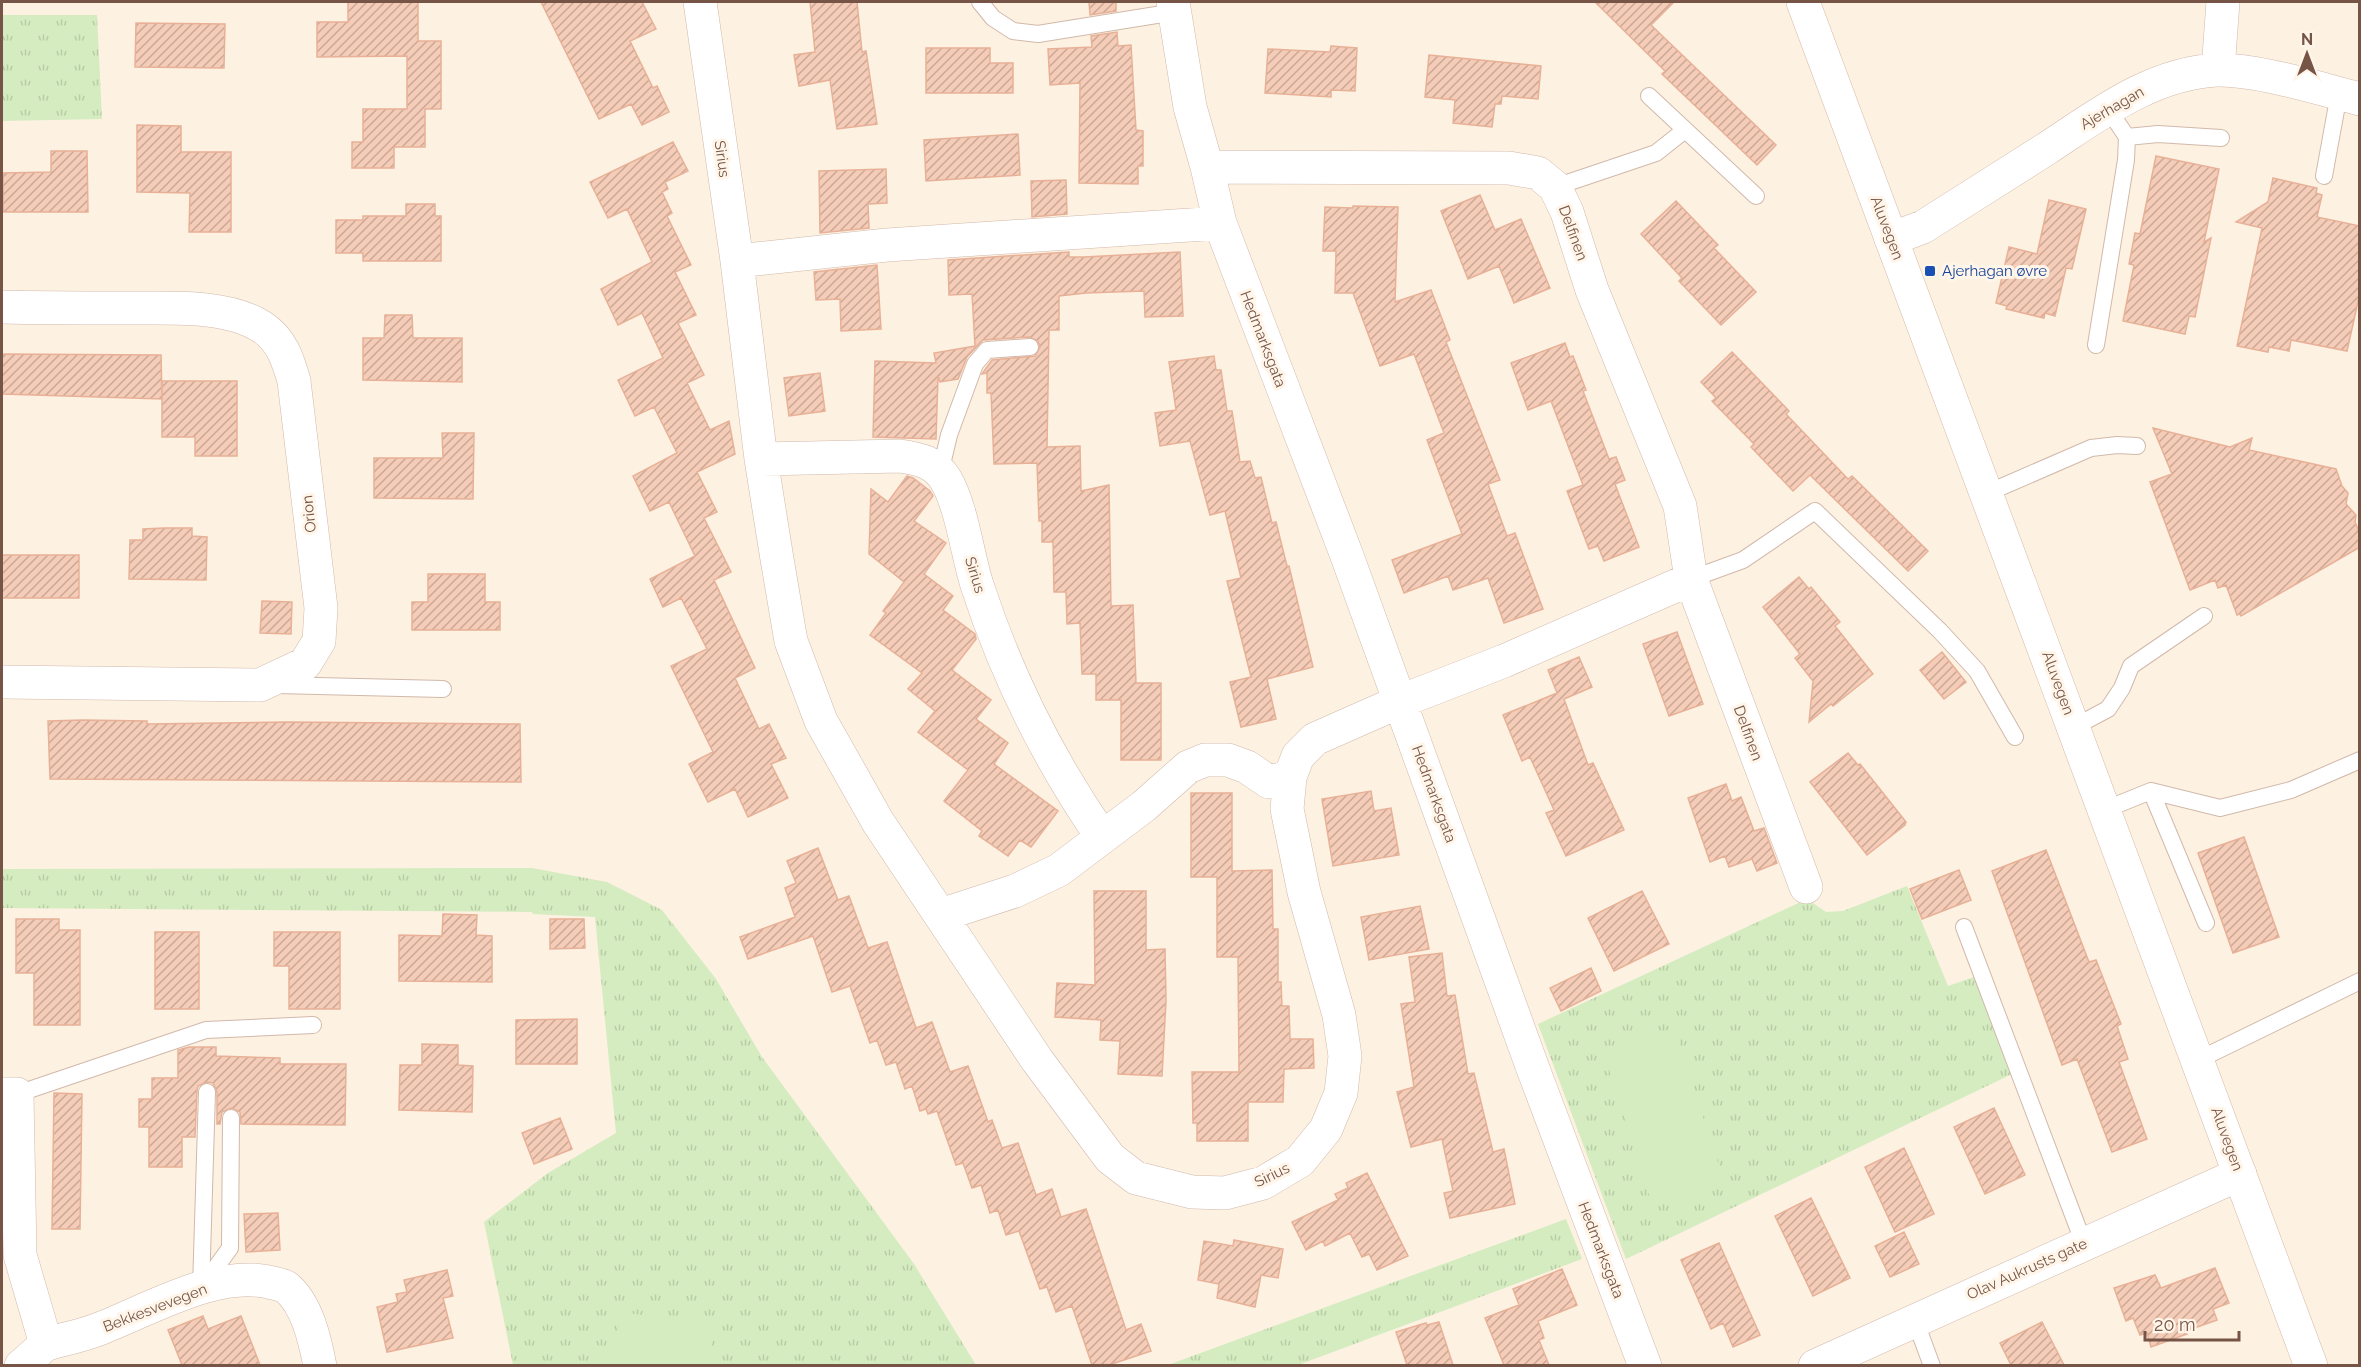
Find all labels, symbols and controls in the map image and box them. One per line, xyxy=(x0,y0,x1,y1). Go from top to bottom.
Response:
north arrow xyxy=(2277,24,2337,84)
text: N xyxy=(2301,30,2313,49)
street label: Ajerhagan xyxy=(2077,83,2147,133)
street label: Sirius xyxy=(711,139,733,179)
street label: Aluvegen xyxy=(1867,194,1907,262)
street label: Delfinen xyxy=(1555,203,1591,263)
place label: Ajerhagan øvre xyxy=(1942,262,2047,280)
marker: Ajerhagan øvre xyxy=(1923,264,1937,278)
street label: Hedmarksgata xyxy=(1236,288,1290,390)
street label: Orion xyxy=(298,494,320,534)
street label: Sirius xyxy=(961,555,989,595)
street label: Aluvegen xyxy=(2038,649,2078,717)
street label: Delfinen xyxy=(1730,703,1766,763)
street label: Hedmarksgata xyxy=(1408,743,1460,845)
street label: Aluvegen xyxy=(2207,1105,2247,1173)
street label: Sirius xyxy=(1251,1159,1293,1191)
street label: Hedmarksgata xyxy=(1574,1199,1628,1301)
street label: Olav Aukrusts gate xyxy=(1964,1234,2090,1304)
street label: Bekkesvevegen xyxy=(100,1280,210,1336)
scale bar xyxy=(2145,1304,2240,1342)
text: 20 m xyxy=(2154,1314,2196,1335)

